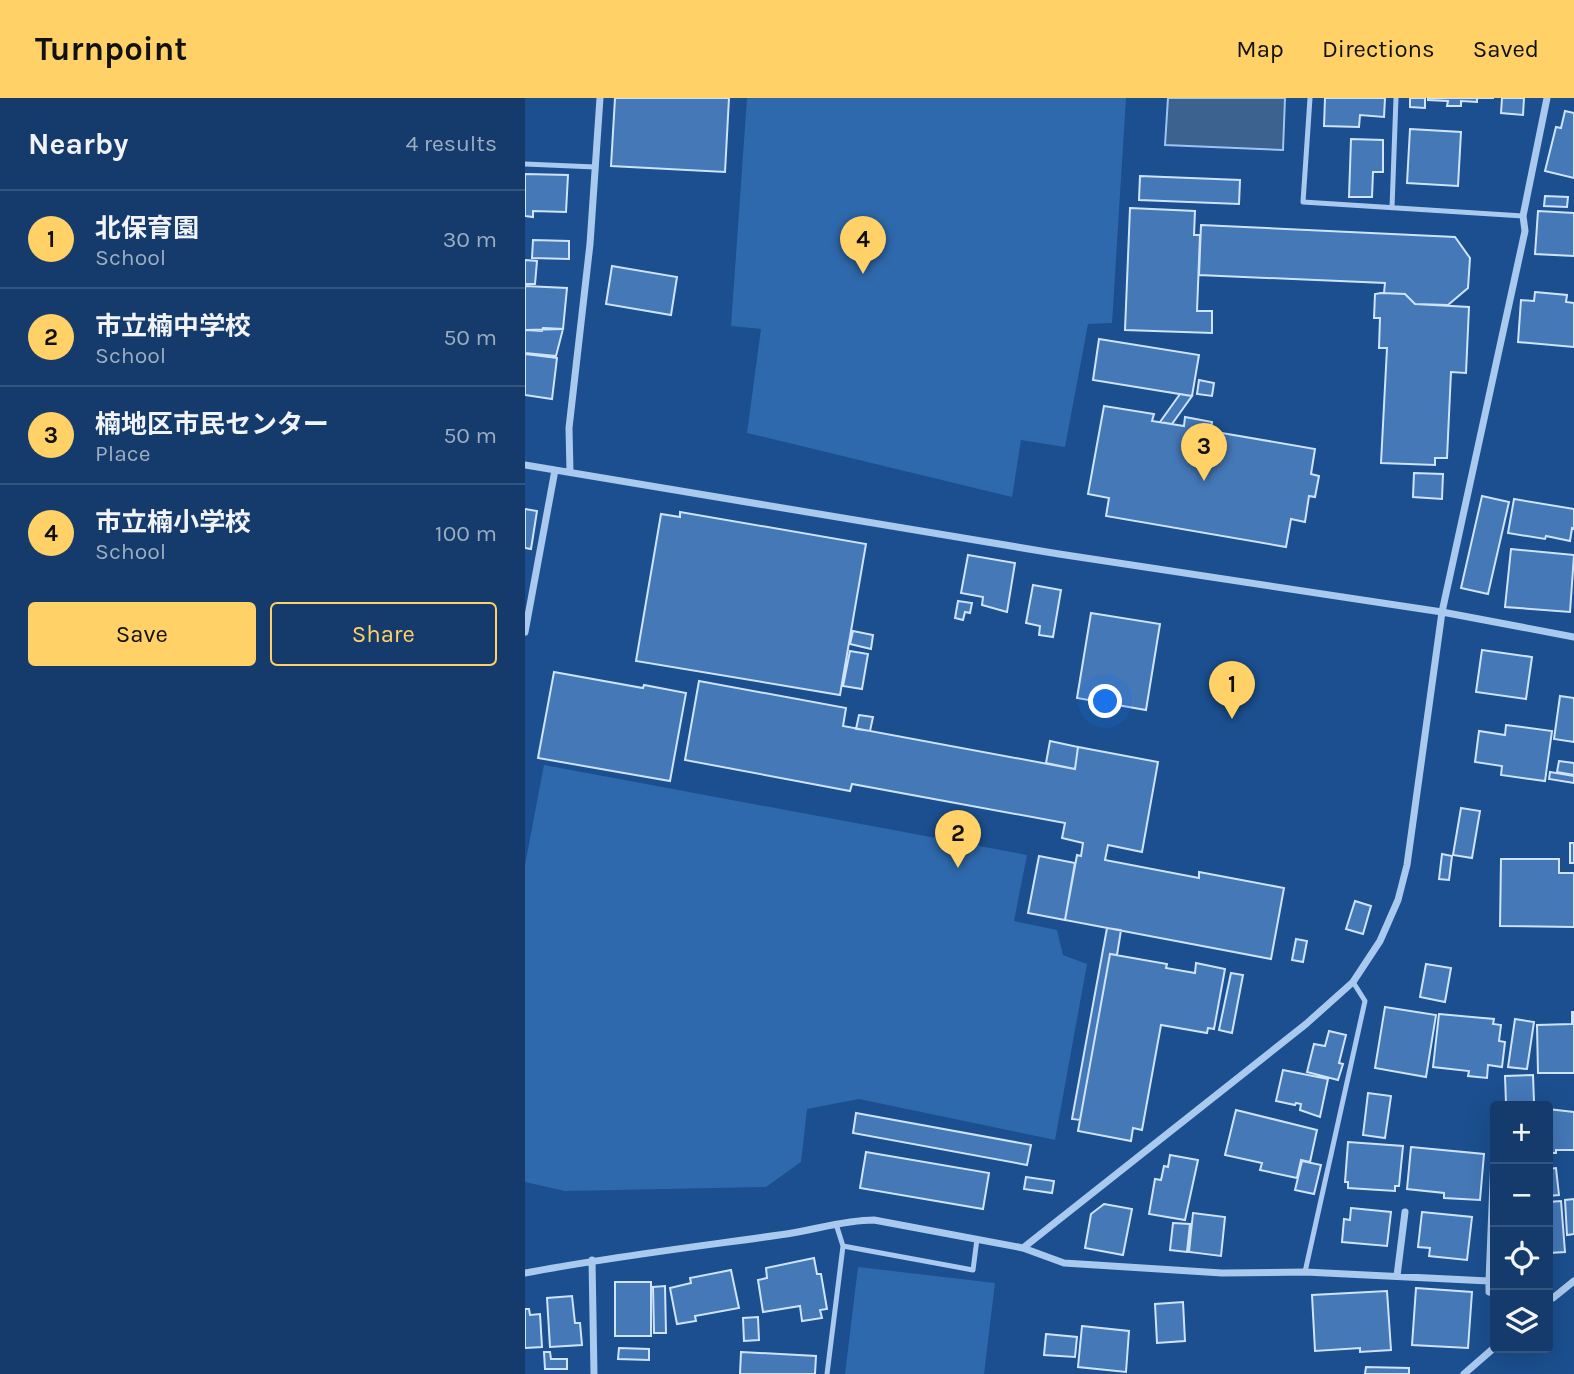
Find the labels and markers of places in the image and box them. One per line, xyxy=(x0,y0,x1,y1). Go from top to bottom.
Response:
pin: 4 xyxy=(840,216,886,274)
pin: 3 xyxy=(1181,423,1227,481)
pin: 1 xyxy=(1209,661,1255,719)
pin: 2 xyxy=(935,810,981,868)

